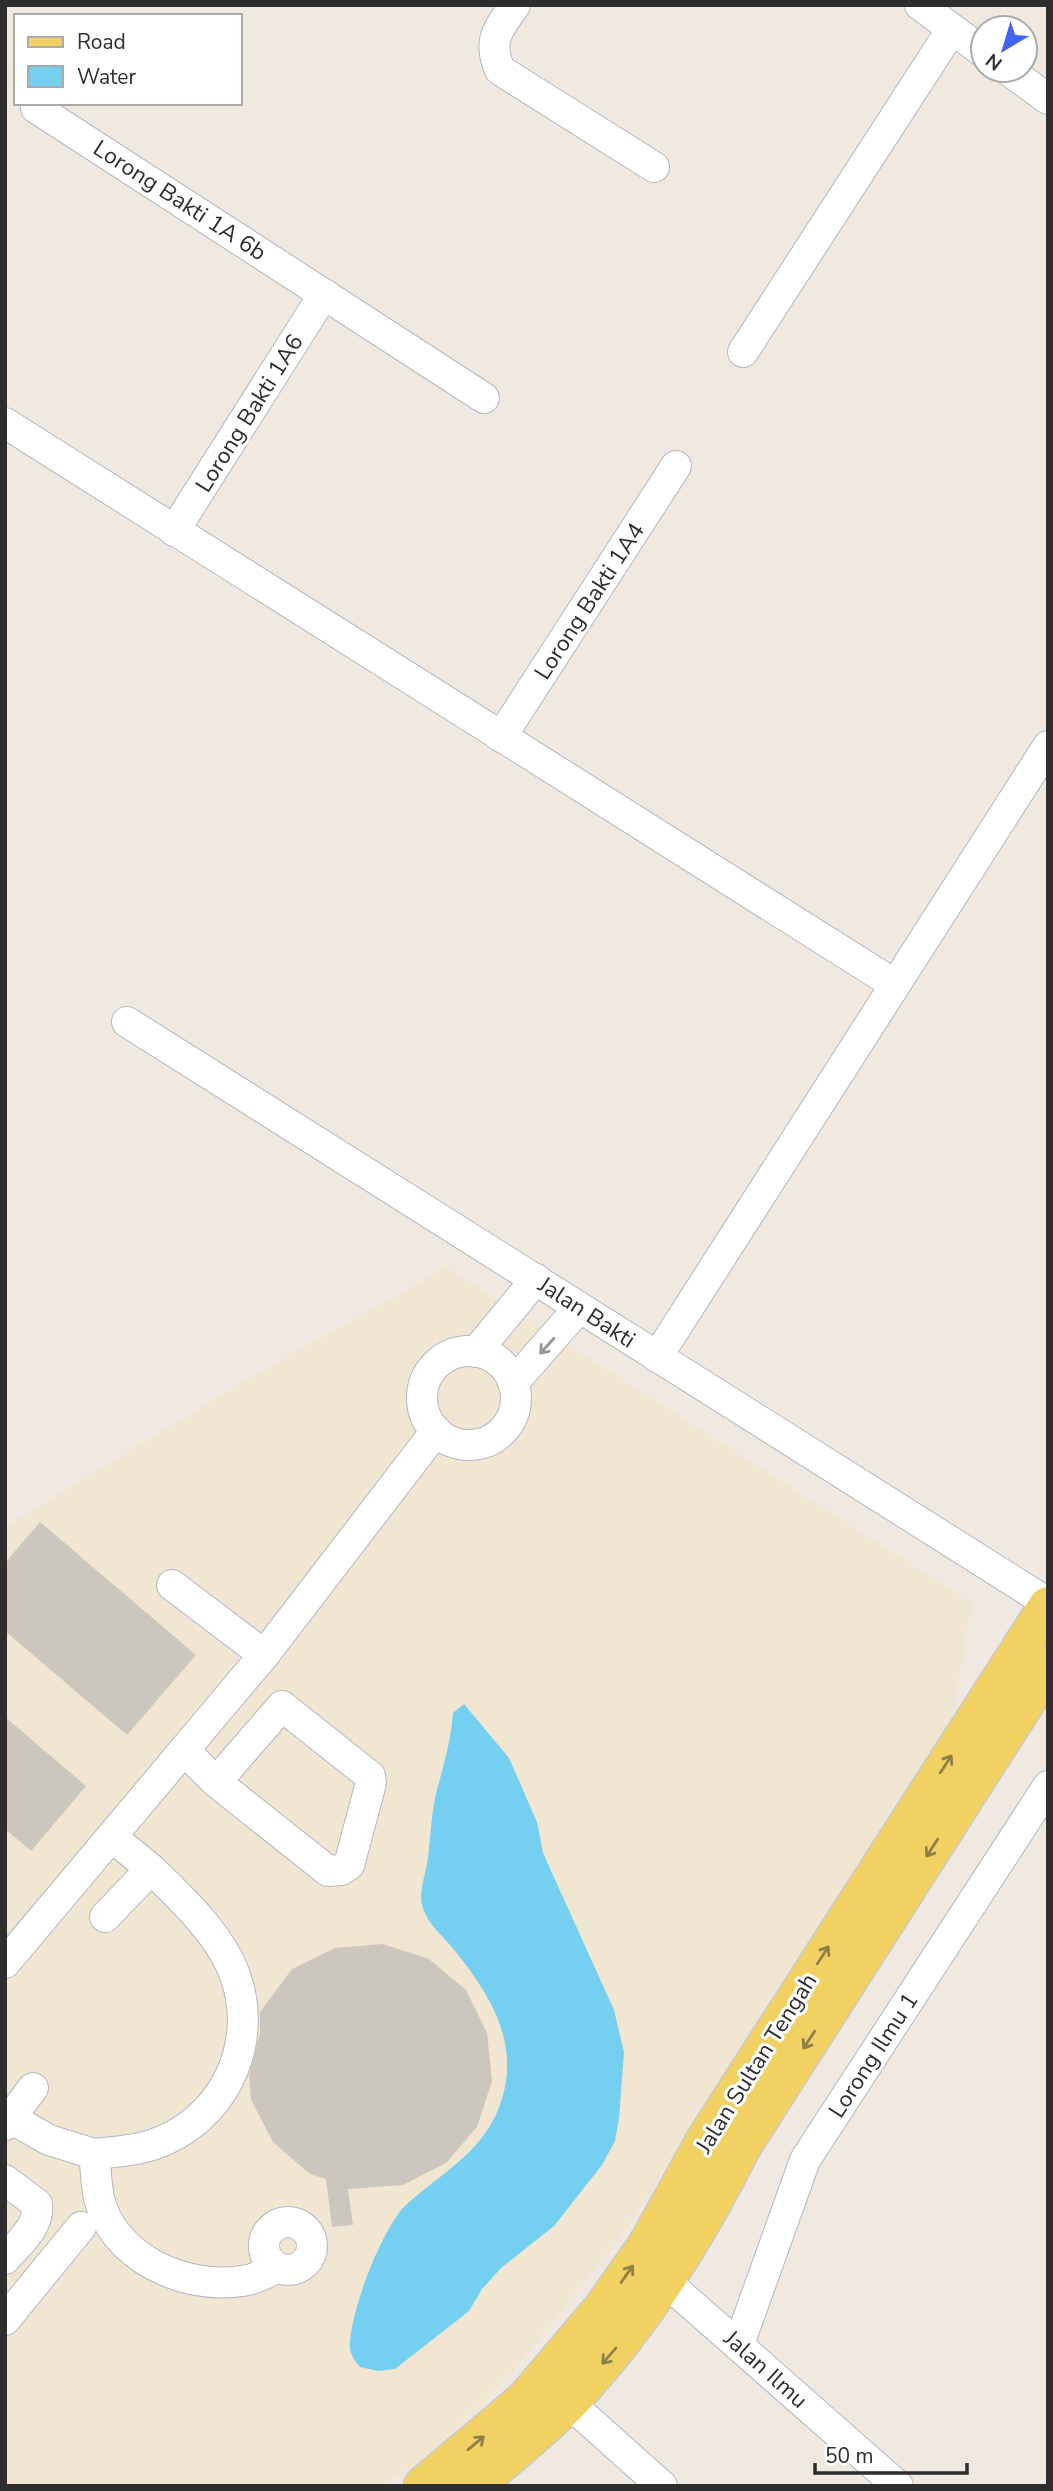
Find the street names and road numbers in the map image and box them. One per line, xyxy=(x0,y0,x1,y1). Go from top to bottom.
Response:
street label: Lorong Bakti 1A 6b xyxy=(87,133,272,268)
street label: Lorong Bakti 1A6 xyxy=(188,328,311,498)
street label: Lorong Bakti 1A4 xyxy=(527,517,652,686)
street label: Jalan Bakti xyxy=(531,1269,641,1355)
street label: Jalan Sultan Tengah xyxy=(688,1967,824,2160)
street label: Lorong Ilmu 1 xyxy=(821,1987,925,2124)
street label: Jalan Ilmu xyxy=(716,2323,814,2415)

